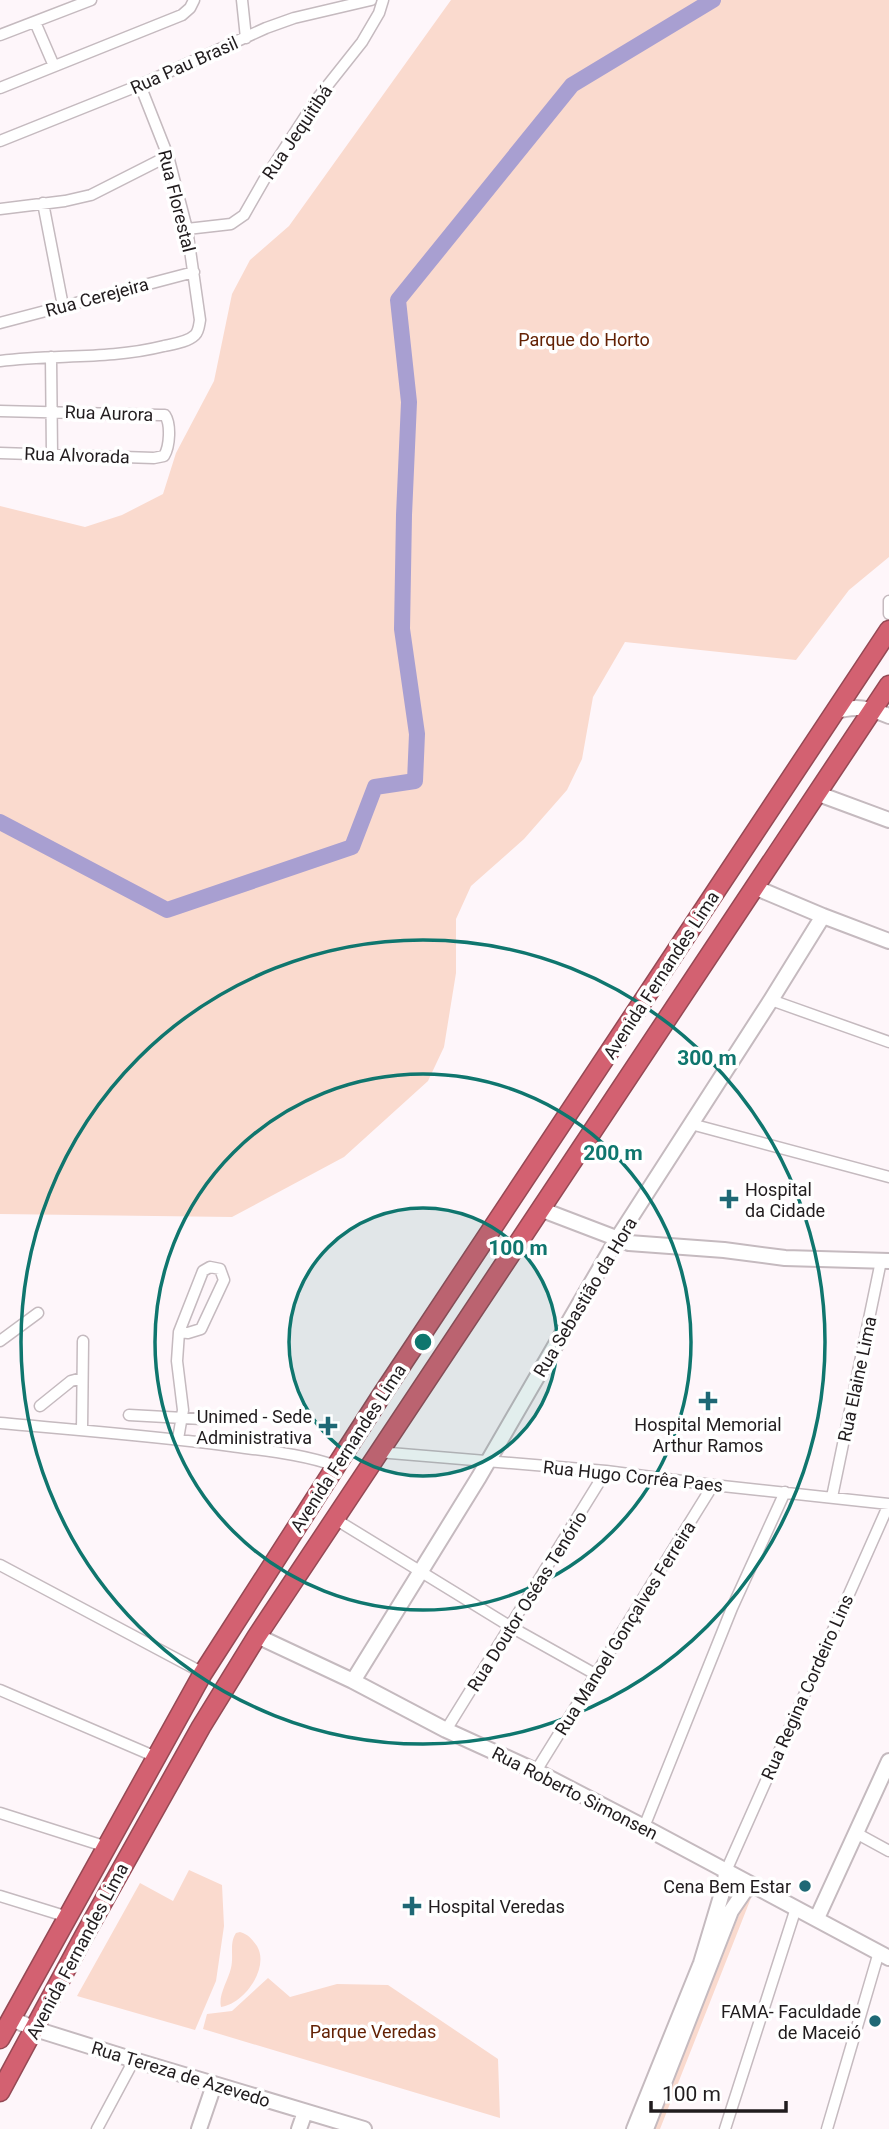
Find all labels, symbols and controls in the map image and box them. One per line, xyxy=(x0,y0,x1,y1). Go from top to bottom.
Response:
street label: Rua Pau Brasil xyxy=(127,32,241,98)
street label: Rua Jequitibá xyxy=(258,81,336,183)
street label: Rua Florestal xyxy=(154,148,200,254)
street label: Rua Cerejeira xyxy=(43,273,151,321)
park label: Parque do Horto xyxy=(518,329,650,350)
street label: Rua Aurora xyxy=(64,401,154,425)
street label: Rua Alvorada xyxy=(24,443,130,467)
street label: Avenida Fernandes Lima xyxy=(599,887,723,1063)
text: 300 m xyxy=(677,1046,737,1070)
text: 200 m xyxy=(583,1141,643,1165)
place label: Hospital da Cidade xyxy=(745,1179,825,1221)
marker: Hospital da Cidade xyxy=(719,1189,739,1209)
street label: Rua Sebastião da Hora xyxy=(529,1213,641,1381)
text: 100 m xyxy=(488,1236,548,1260)
street label: Rua Elaine Lima xyxy=(833,1314,881,1444)
centre of rings xyxy=(411,1330,435,1354)
street label: Avenida Fernandes Lima xyxy=(286,1360,410,1536)
marker: Hospital Memorial Arthur Ramos xyxy=(698,1391,718,1411)
place label: Unimed - Sede Administrativa xyxy=(196,1406,312,1448)
place label: Hospital Memorial Arthur Ramos xyxy=(634,1414,782,1456)
marker: Unimed - Sede Administrativa xyxy=(318,1416,338,1436)
street label: Rua Hugo Corrêa Paes xyxy=(542,1456,724,1496)
street label: Rua Doutor Oséas Tenório xyxy=(463,1507,591,1695)
street label: Rua Manoel Gonçalves Ferreira xyxy=(550,1517,700,1739)
street label: Rua Regina Cordeiro Lins xyxy=(757,1591,857,1783)
street label: Rua Roberto Simonsen xyxy=(489,1742,661,1844)
street label: Avenida Fernandes Lima xyxy=(22,1859,132,2043)
place label: Cena Bem Estar xyxy=(663,1876,791,1897)
marker: Cena Bem Estar xyxy=(797,1878,813,1894)
marker: Hospital Veredas xyxy=(402,1896,422,1916)
place label: Hospital Veredas xyxy=(428,1896,565,1917)
place label: FAMA- Faculdade de Maceió xyxy=(721,2001,861,2043)
marker: FAMA- Faculdade de Maceió xyxy=(867,2013,883,2029)
park label: Parque Veredas xyxy=(310,2021,436,2042)
street label: Rua Tereza de Azevedo xyxy=(89,2037,273,2111)
scale bar xyxy=(651,2070,786,2114)
text: 100 m xyxy=(662,2082,721,2106)

